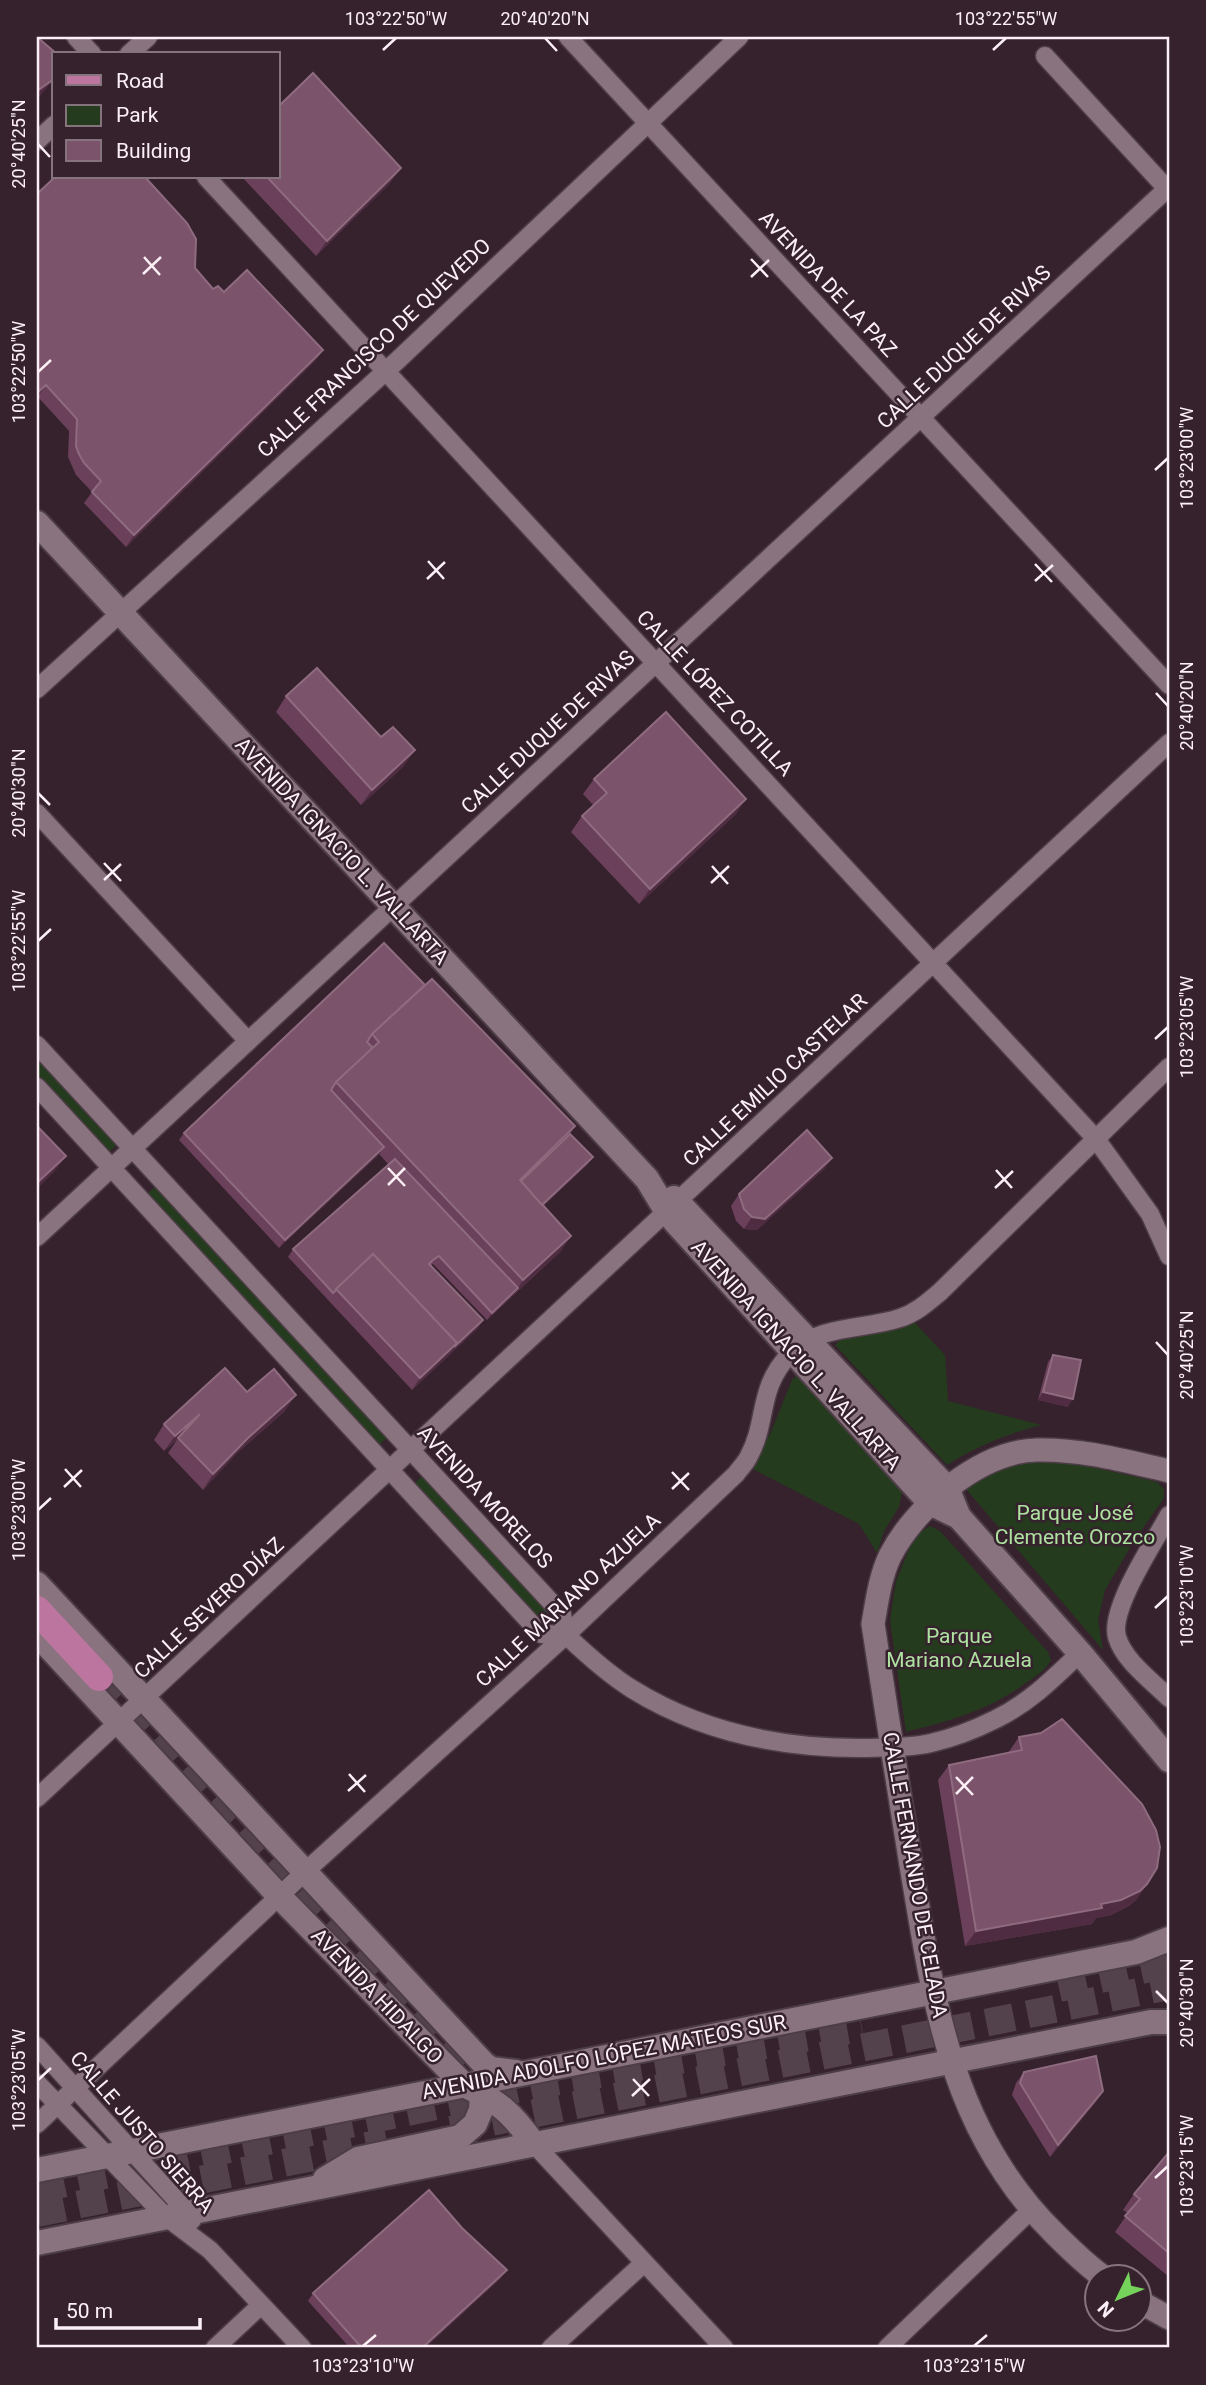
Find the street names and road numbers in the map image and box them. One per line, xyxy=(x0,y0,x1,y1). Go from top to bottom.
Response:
street label: AVENIDA DE LA PAZ xyxy=(754,206,902,362)
street label: CALLE FRANCISCO DE QUEVEDO xyxy=(252,234,496,462)
street label: CALLE DUQUE DE RIVAS xyxy=(872,260,1056,434)
street label: CALLE LÓPEZ COTILLA xyxy=(632,605,798,781)
street label: CALLE DUQUE DE RIVAS xyxy=(456,645,640,819)
street label: AVENIDA IGNACIO L. VALLARTA xyxy=(230,733,454,970)
street label: CALLE EMILIO CASTELAR xyxy=(678,989,872,1171)
street label: AVENIDA IGNACIO L. VALLARTA xyxy=(686,1235,906,1475)
street label: AVENIDA MORELOS xyxy=(413,1421,557,1573)
street label: CALLE MARIANO AZUELA xyxy=(471,1508,665,1692)
street label: CALLE SEVERO DÍAZ xyxy=(129,1533,289,1683)
street label: CALLE FERNANDO DE CELADA xyxy=(878,1730,952,2020)
street label: AVENIDA HIDALGO xyxy=(306,1923,448,2069)
street label: AVENIDA ADOLFO LÓPEZ MATEOS SUR xyxy=(420,2010,788,2104)
street label: CALLE JUSTO SIERRA xyxy=(65,2046,219,2218)

